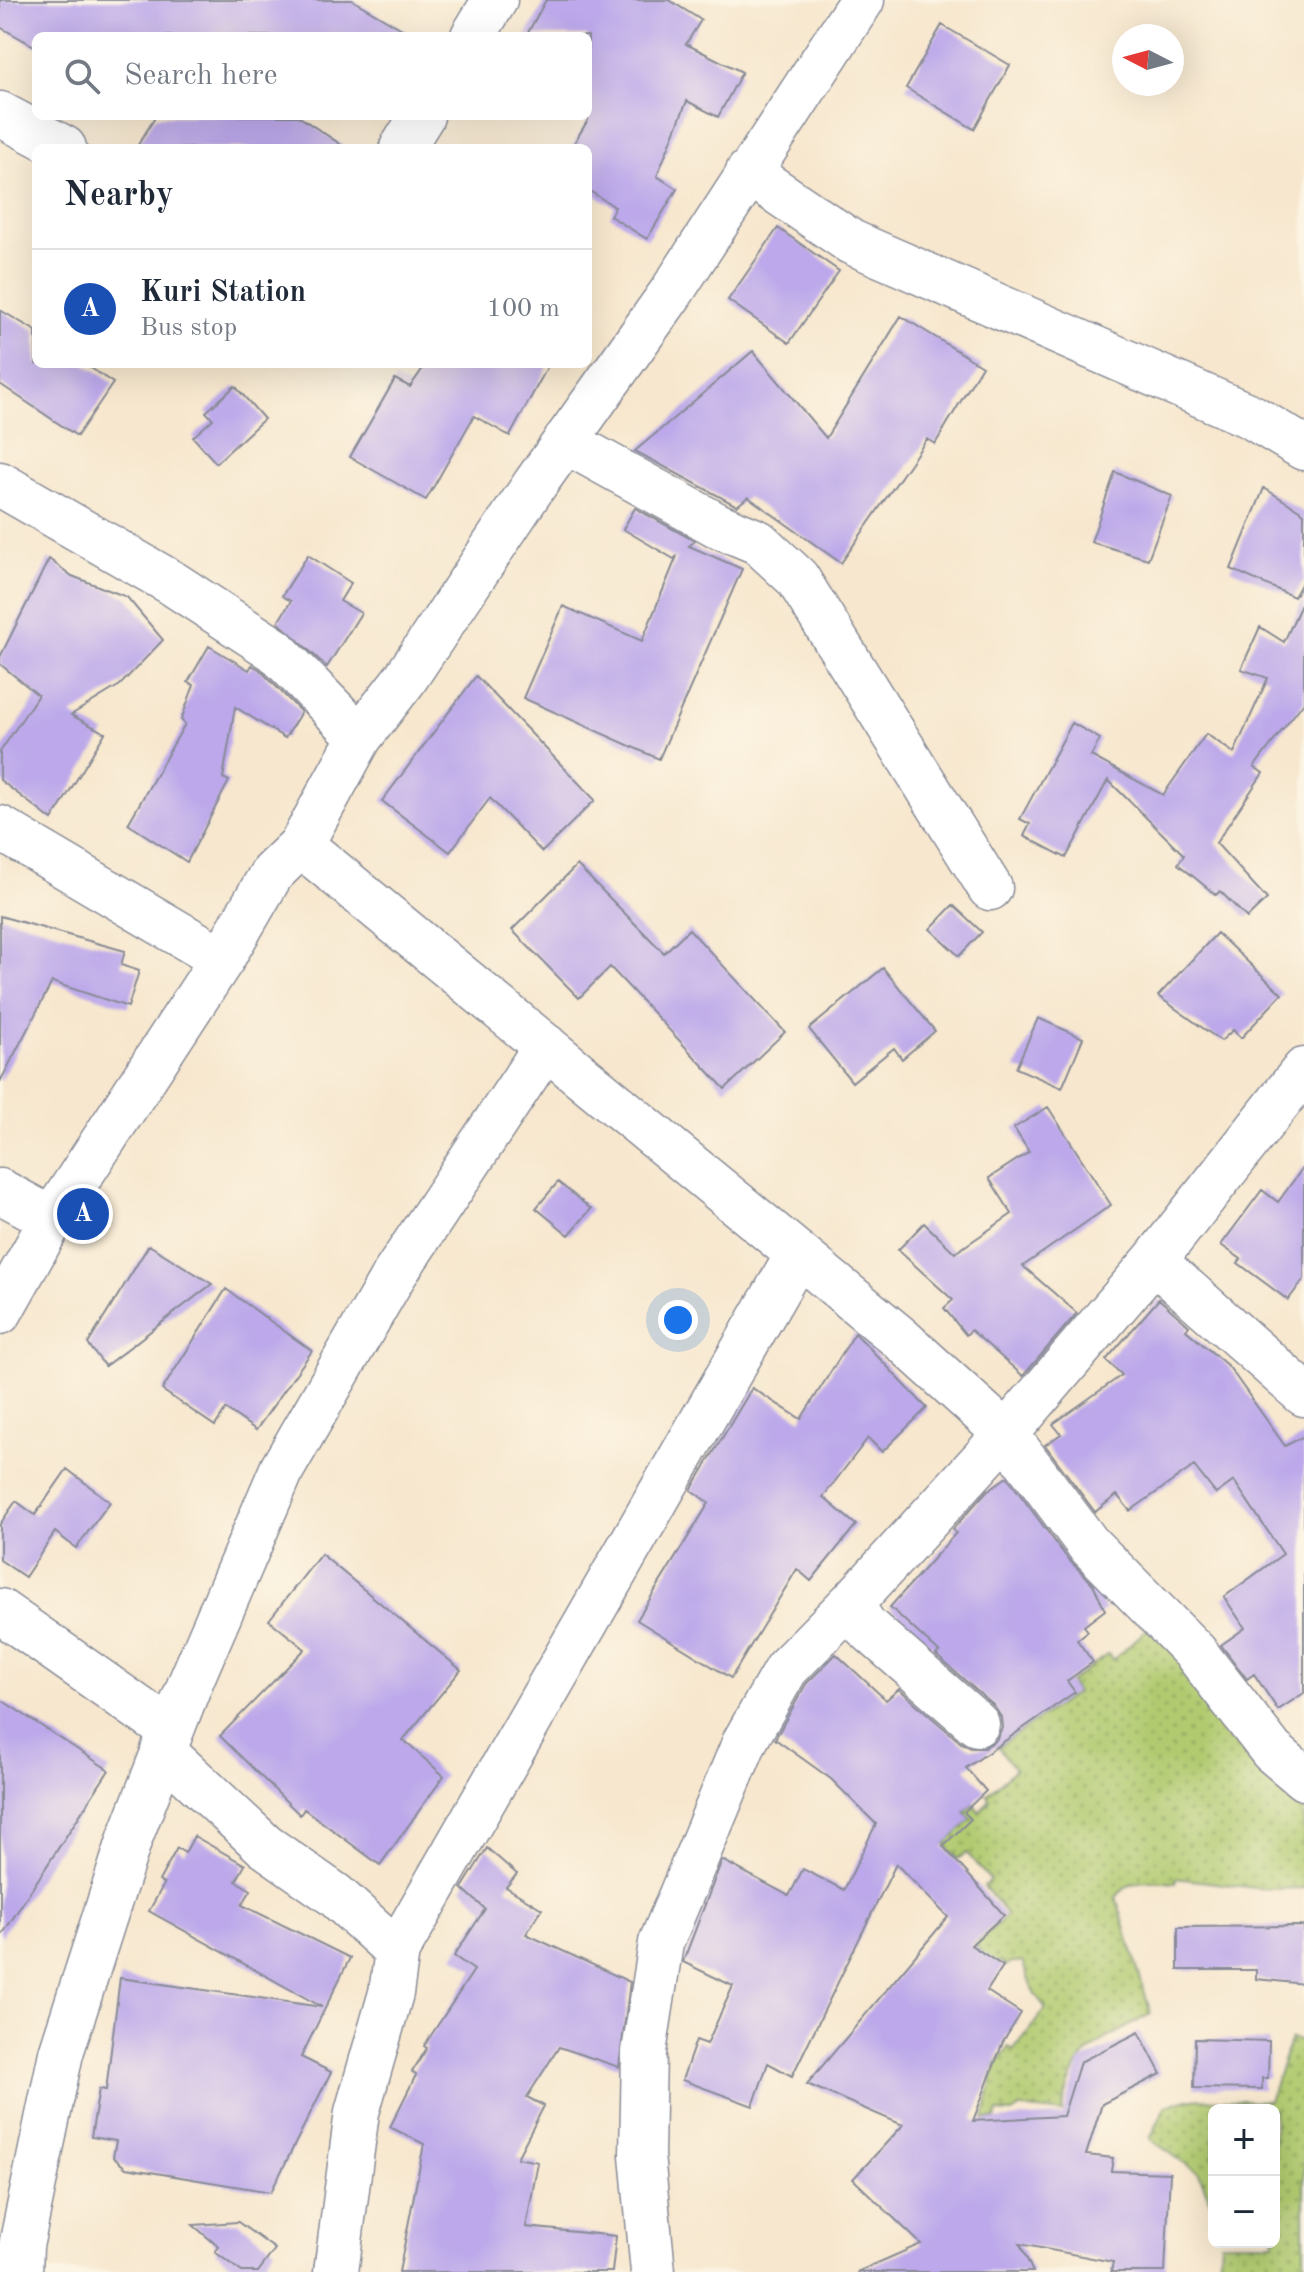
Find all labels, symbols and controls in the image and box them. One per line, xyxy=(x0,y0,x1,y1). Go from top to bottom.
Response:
north arrow xyxy=(1112,24,1184,96)
search box xyxy=(32,32,592,120)
icon: search xyxy=(60,54,104,98)
text: Search here xyxy=(124,61,278,91)
text: Nearby xyxy=(64,179,174,213)
text: Kuri Station xyxy=(140,278,306,308)
text: A xyxy=(80,296,100,322)
text: 100 m xyxy=(487,296,560,322)
text: Bus stop xyxy=(140,315,237,341)
pin: A xyxy=(57,1184,109,1244)
your location xyxy=(658,1300,698,1340)
map controls xyxy=(1208,2104,1280,2248)
button: + xyxy=(1208,2104,1280,2176)
button: − xyxy=(1208,2176,1280,2248)

